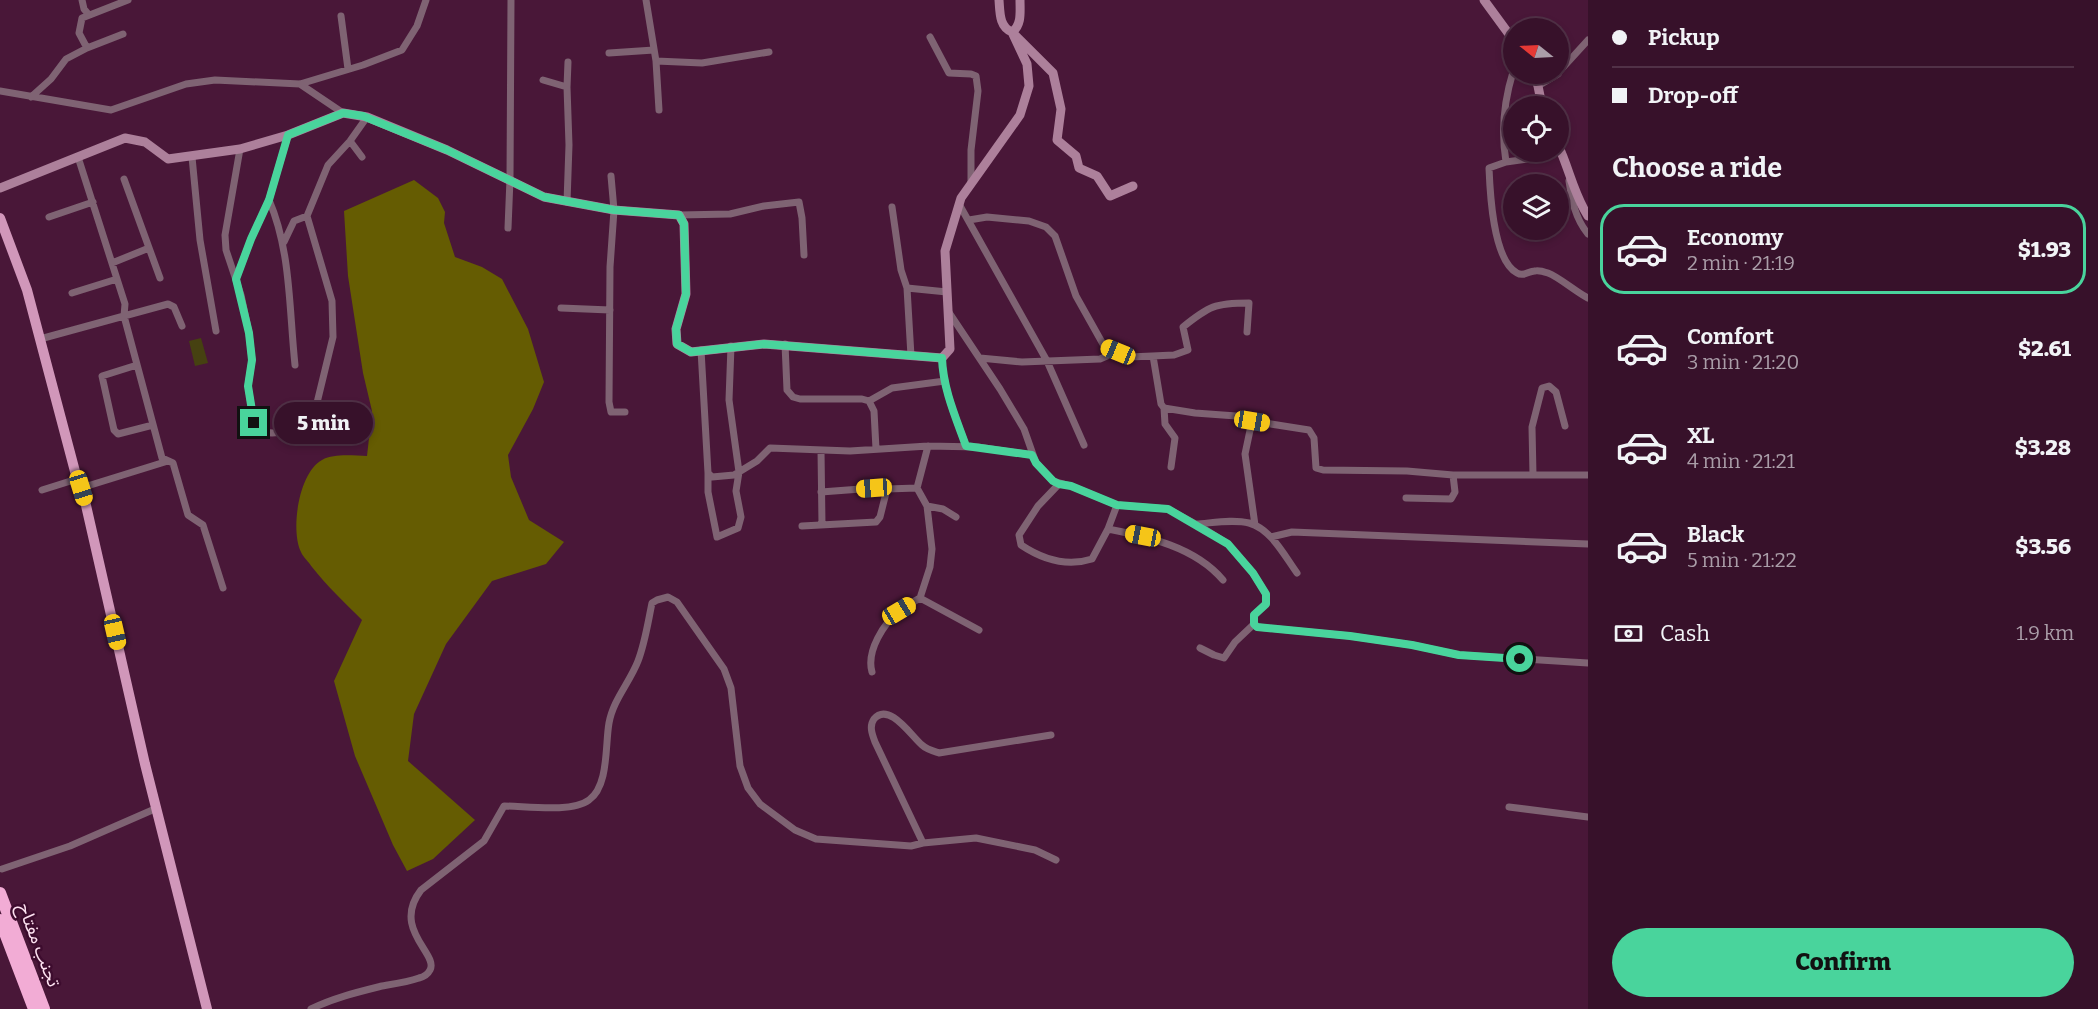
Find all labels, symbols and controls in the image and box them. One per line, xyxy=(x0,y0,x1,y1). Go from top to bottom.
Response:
north arrow xyxy=(1503,18,1569,84)
map controls xyxy=(1503,18,1569,240)
text: Pickup xyxy=(1648,24,1720,51)
text: Drop-off xyxy=(1648,82,1738,109)
button: locate xyxy=(1503,96,1569,162)
text: Choose a ride xyxy=(1612,152,1782,184)
button: layers xyxy=(1503,174,1569,240)
icon: car xyxy=(1615,222,1669,276)
text: Economy xyxy=(1687,224,1783,251)
text: $1.93 xyxy=(2018,236,2071,263)
text: 2 min · 21:19 xyxy=(1687,251,1795,275)
icon: car xyxy=(1615,321,1669,375)
text: Comfort xyxy=(1687,323,1774,350)
text: $2.61 xyxy=(2018,335,2071,362)
car xyxy=(1098,337,1138,367)
text: 3 min · 21:20 xyxy=(1687,350,1799,374)
callout: 5 min xyxy=(275,402,374,444)
route end xyxy=(240,409,267,436)
car xyxy=(1233,409,1271,433)
text: 5 min xyxy=(297,411,350,435)
icon: car xyxy=(1615,420,1669,474)
text: XL xyxy=(1687,422,1714,449)
text: $3.28 xyxy=(2015,434,2071,461)
text: 4 min · 21:21 xyxy=(1687,449,1795,473)
car xyxy=(67,468,95,508)
car xyxy=(855,478,893,498)
icon: car xyxy=(1615,519,1669,573)
text: Black xyxy=(1687,521,1744,548)
car xyxy=(1124,524,1162,548)
text: $3.56 xyxy=(2015,533,2071,560)
text: 5 min · 21:22 xyxy=(1687,548,1797,572)
car xyxy=(879,594,919,628)
car xyxy=(102,612,128,652)
icon: cash xyxy=(1612,617,1645,650)
text: Cash xyxy=(1660,620,1710,647)
text: 1.9 km xyxy=(2016,621,2074,645)
route start xyxy=(1506,645,1533,672)
street label: تجنب مفتاح xyxy=(11,900,65,991)
button: Confirm xyxy=(1612,928,2074,997)

